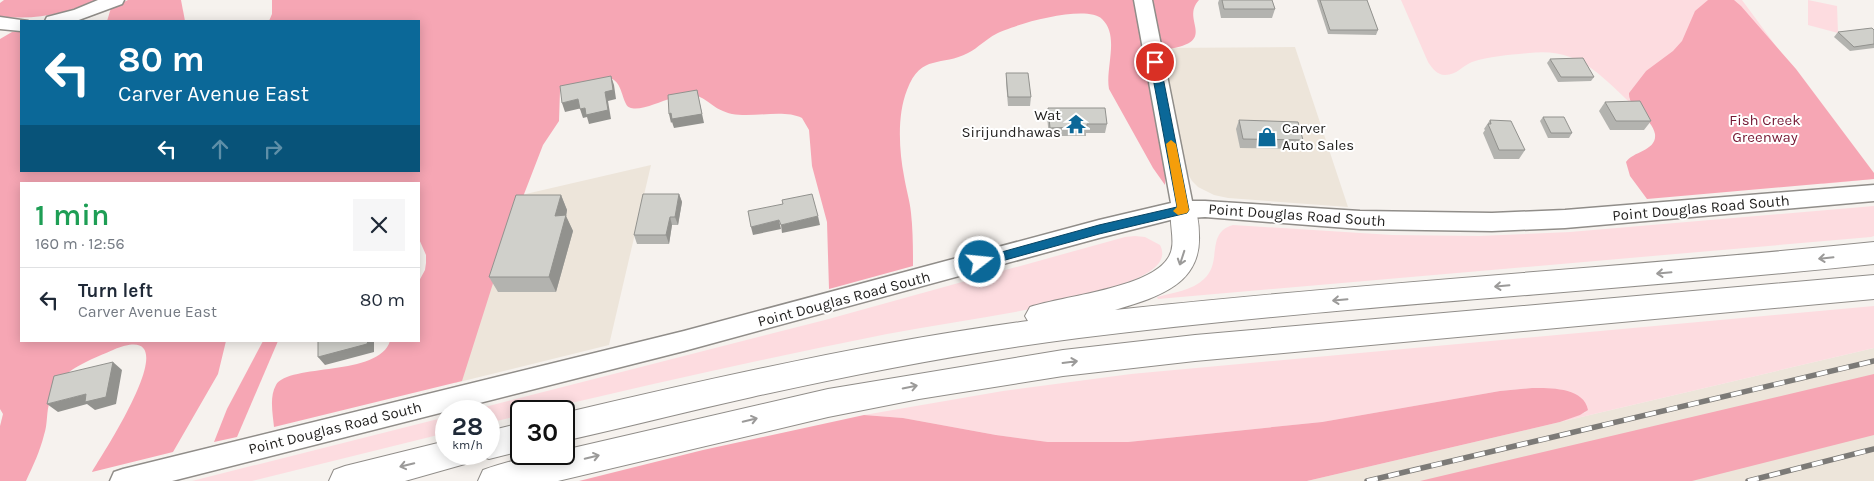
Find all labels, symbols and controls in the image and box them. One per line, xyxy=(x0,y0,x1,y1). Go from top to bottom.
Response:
text: 80 m xyxy=(118,39,205,80)
icon: left xyxy=(35,40,100,105)
pin xyxy=(1134,41,1176,83)
icon: arrive xyxy=(1141,48,1169,76)
text: Carver Avenue East xyxy=(118,81,309,107)
place label: Wat Sirijundhawas xyxy=(962,106,1061,141)
park label: Fish Creek Greenway xyxy=(1729,111,1801,146)
temple icon: Wat Sirijundhawas xyxy=(1065,113,1087,135)
place label: Carver Auto Sales xyxy=(1282,119,1354,154)
shop icon: Carver Auto Sales xyxy=(1256,126,1278,148)
icon: left xyxy=(153,135,181,163)
icon: ahead xyxy=(206,135,234,163)
icon: right xyxy=(259,135,287,163)
street label: Point Douglas Road South xyxy=(1612,191,1790,225)
text: 1 min xyxy=(35,197,109,233)
button: close xyxy=(353,199,405,251)
street label: Point Douglas Road South xyxy=(1208,200,1386,230)
text: 160 m · 12:56 xyxy=(35,234,125,253)
position arrow xyxy=(953,235,1005,287)
one-way arrow xyxy=(1177,250,1187,266)
one-way arrow xyxy=(1818,253,1834,263)
street label: Point Douglas Road South xyxy=(756,267,932,331)
one-way arrow xyxy=(1656,268,1672,277)
text: Turn left xyxy=(78,280,153,302)
one-way arrow xyxy=(1494,282,1510,291)
icon: left xyxy=(35,286,63,314)
text: 80 m xyxy=(360,289,405,311)
one-way arrow xyxy=(1332,295,1348,305)
text: Carver Avenue East xyxy=(78,302,217,321)
one-way arrow xyxy=(1062,357,1078,367)
one-way arrow xyxy=(901,382,917,392)
street label: Point Douglas Road South xyxy=(247,398,423,458)
speed limit sign: 30 xyxy=(510,400,575,465)
text: 28 xyxy=(452,412,483,441)
one-way arrow xyxy=(742,415,758,424)
text: km/h xyxy=(452,438,483,452)
one-way arrow xyxy=(584,452,600,461)
one-way arrow xyxy=(399,461,415,470)

